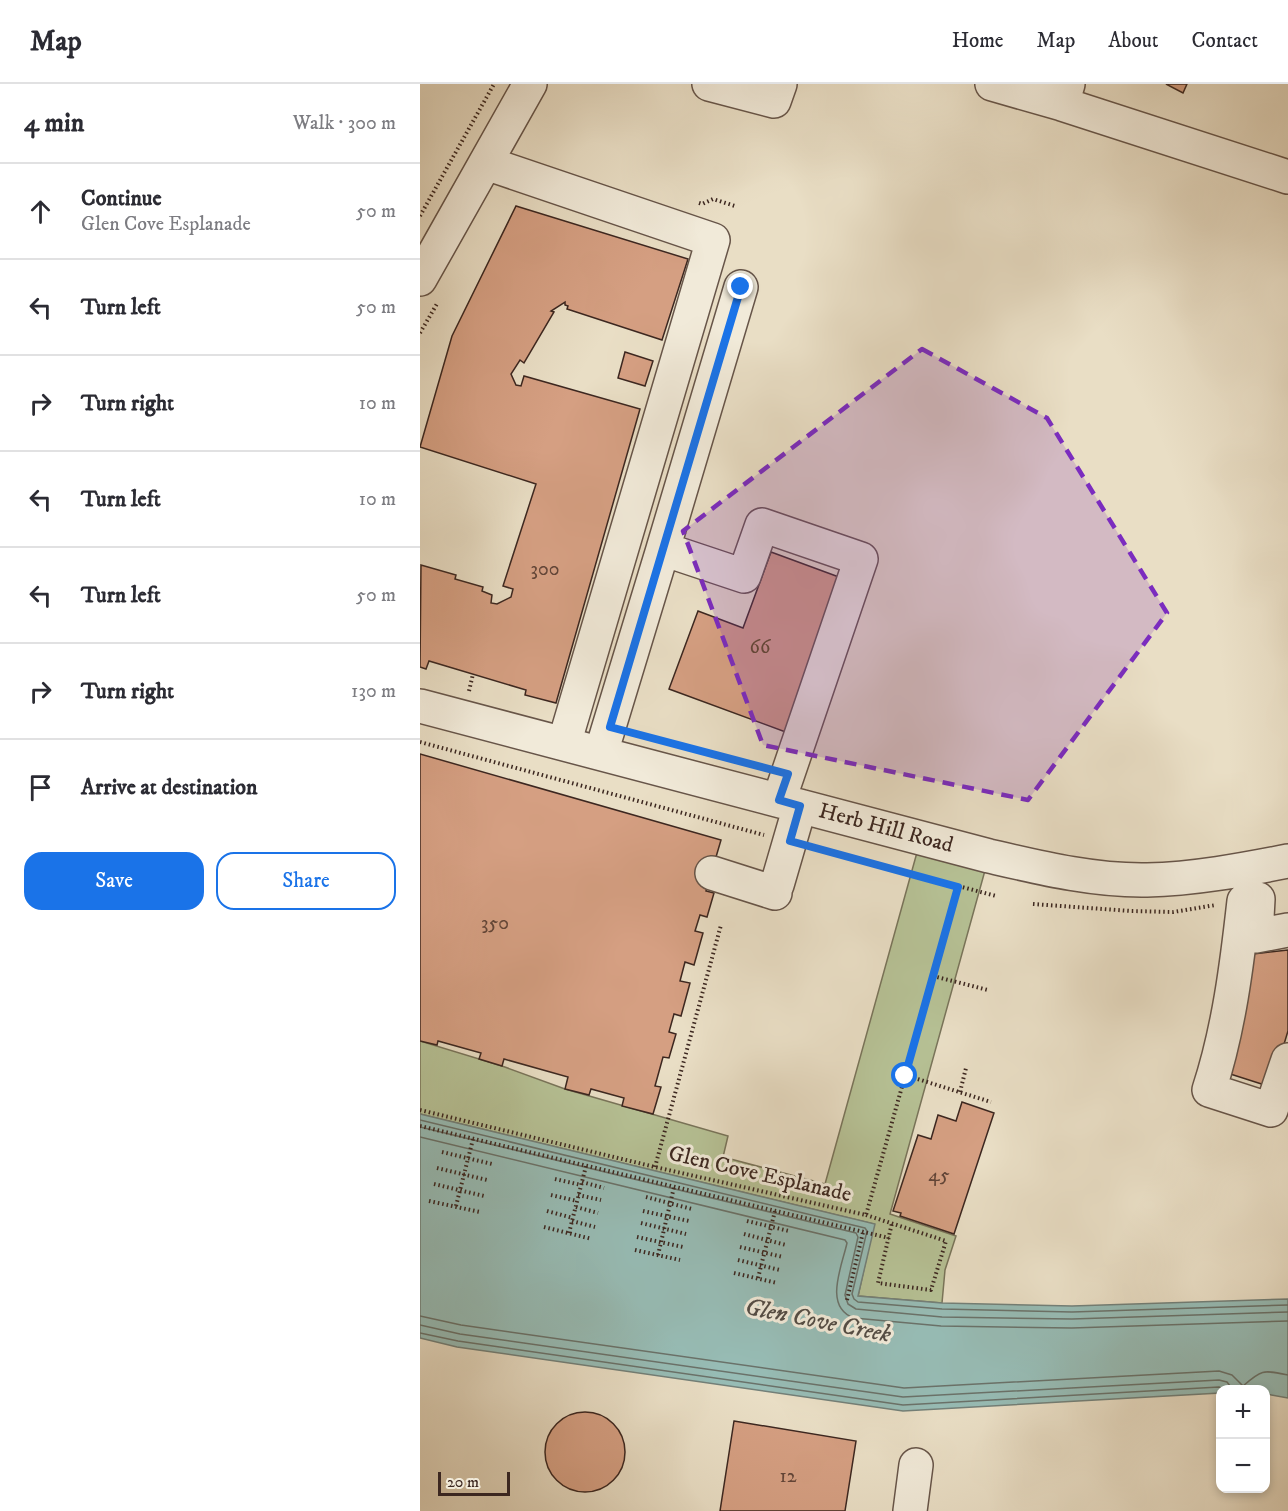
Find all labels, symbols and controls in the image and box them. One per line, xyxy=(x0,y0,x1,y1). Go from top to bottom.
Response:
text: Map xyxy=(30,24,82,59)
text: Home xyxy=(952,28,1004,54)
text: Map xyxy=(1037,28,1075,54)
text: About xyxy=(1108,28,1159,54)
text: Contact xyxy=(1192,28,1258,54)
text: 4 min xyxy=(24,107,84,140)
text: Walk · 300 m xyxy=(293,111,396,136)
text: Continue xyxy=(81,185,162,212)
icon: ahead xyxy=(24,195,57,228)
text: 50 m xyxy=(356,199,396,224)
text: Glen Cove Esplanade xyxy=(81,212,251,237)
route end xyxy=(727,273,753,299)
icon: left xyxy=(24,291,57,324)
text: Turn left xyxy=(81,294,161,321)
text: 50 m xyxy=(356,295,396,320)
icon: right xyxy=(24,387,57,420)
text: Turn right xyxy=(81,390,174,417)
text: 10 m xyxy=(359,391,396,416)
icon: left xyxy=(24,483,57,516)
text: Turn left xyxy=(81,486,161,513)
text: 10 m xyxy=(359,487,396,512)
house number: 300 xyxy=(531,557,559,582)
icon: left xyxy=(24,579,57,612)
text: Turn left xyxy=(81,582,161,609)
text: 50 m xyxy=(356,583,396,608)
house number: 66 xyxy=(750,635,771,660)
icon: right xyxy=(24,675,57,708)
text: Turn right xyxy=(81,678,174,705)
text: 130 m xyxy=(351,679,396,704)
icon: arrive xyxy=(24,771,57,804)
text: Arrive at destination xyxy=(81,774,258,801)
street label: Herb Hill Road xyxy=(816,797,956,859)
button: Save xyxy=(24,852,204,910)
button: Share xyxy=(216,852,396,910)
house number: 350 xyxy=(481,911,509,936)
route start xyxy=(891,1062,917,1088)
street label: Glen Cove Esplanade xyxy=(666,1140,854,1208)
house number: 45 xyxy=(928,1163,950,1188)
water label: Glen Cove Creek xyxy=(742,1292,894,1350)
map controls xyxy=(1216,1385,1270,1493)
button: + xyxy=(1216,1385,1270,1439)
button: − xyxy=(1216,1439,1270,1493)
house number: 12 xyxy=(779,1464,797,1489)
scale bar xyxy=(438,1469,510,1496)
text: 20 m xyxy=(447,1472,479,1492)

